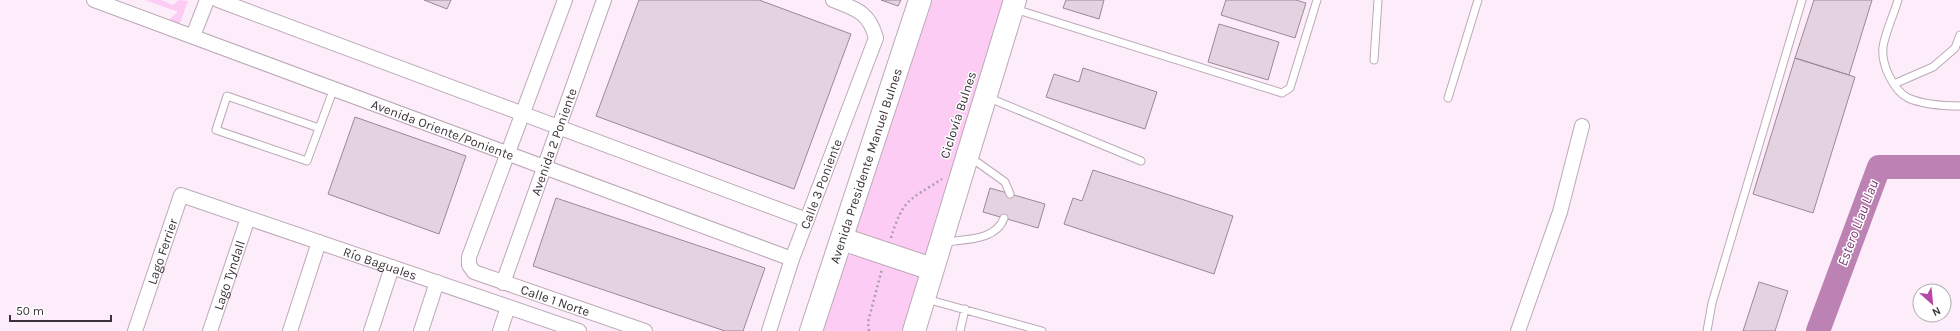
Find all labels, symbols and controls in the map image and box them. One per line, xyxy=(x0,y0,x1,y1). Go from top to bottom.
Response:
street label: Avenida Presidente Manuel Bulnes xyxy=(826,66,905,265)
street label: Ciclovía Bulnes xyxy=(937,69,979,161)
street label: Avenida 2 Poniente xyxy=(527,86,580,197)
street label: Avenida Oriente/Poniente xyxy=(369,96,516,163)
street label: Calle 3 Poniente xyxy=(797,136,845,231)
water label: Estero Llau Llau xyxy=(1834,178,1882,268)
street label: Lago Ferrier xyxy=(144,216,180,286)
street label: Lago Tyndall xyxy=(210,238,247,312)
street label: Río Baguales xyxy=(341,244,419,283)
street label: Calle 1 Norte xyxy=(519,281,592,319)
north arrow xyxy=(1912,283,1952,323)
scale bar xyxy=(10,297,111,323)
text: 50 m xyxy=(16,304,44,318)
text: N xyxy=(1930,304,1943,319)

